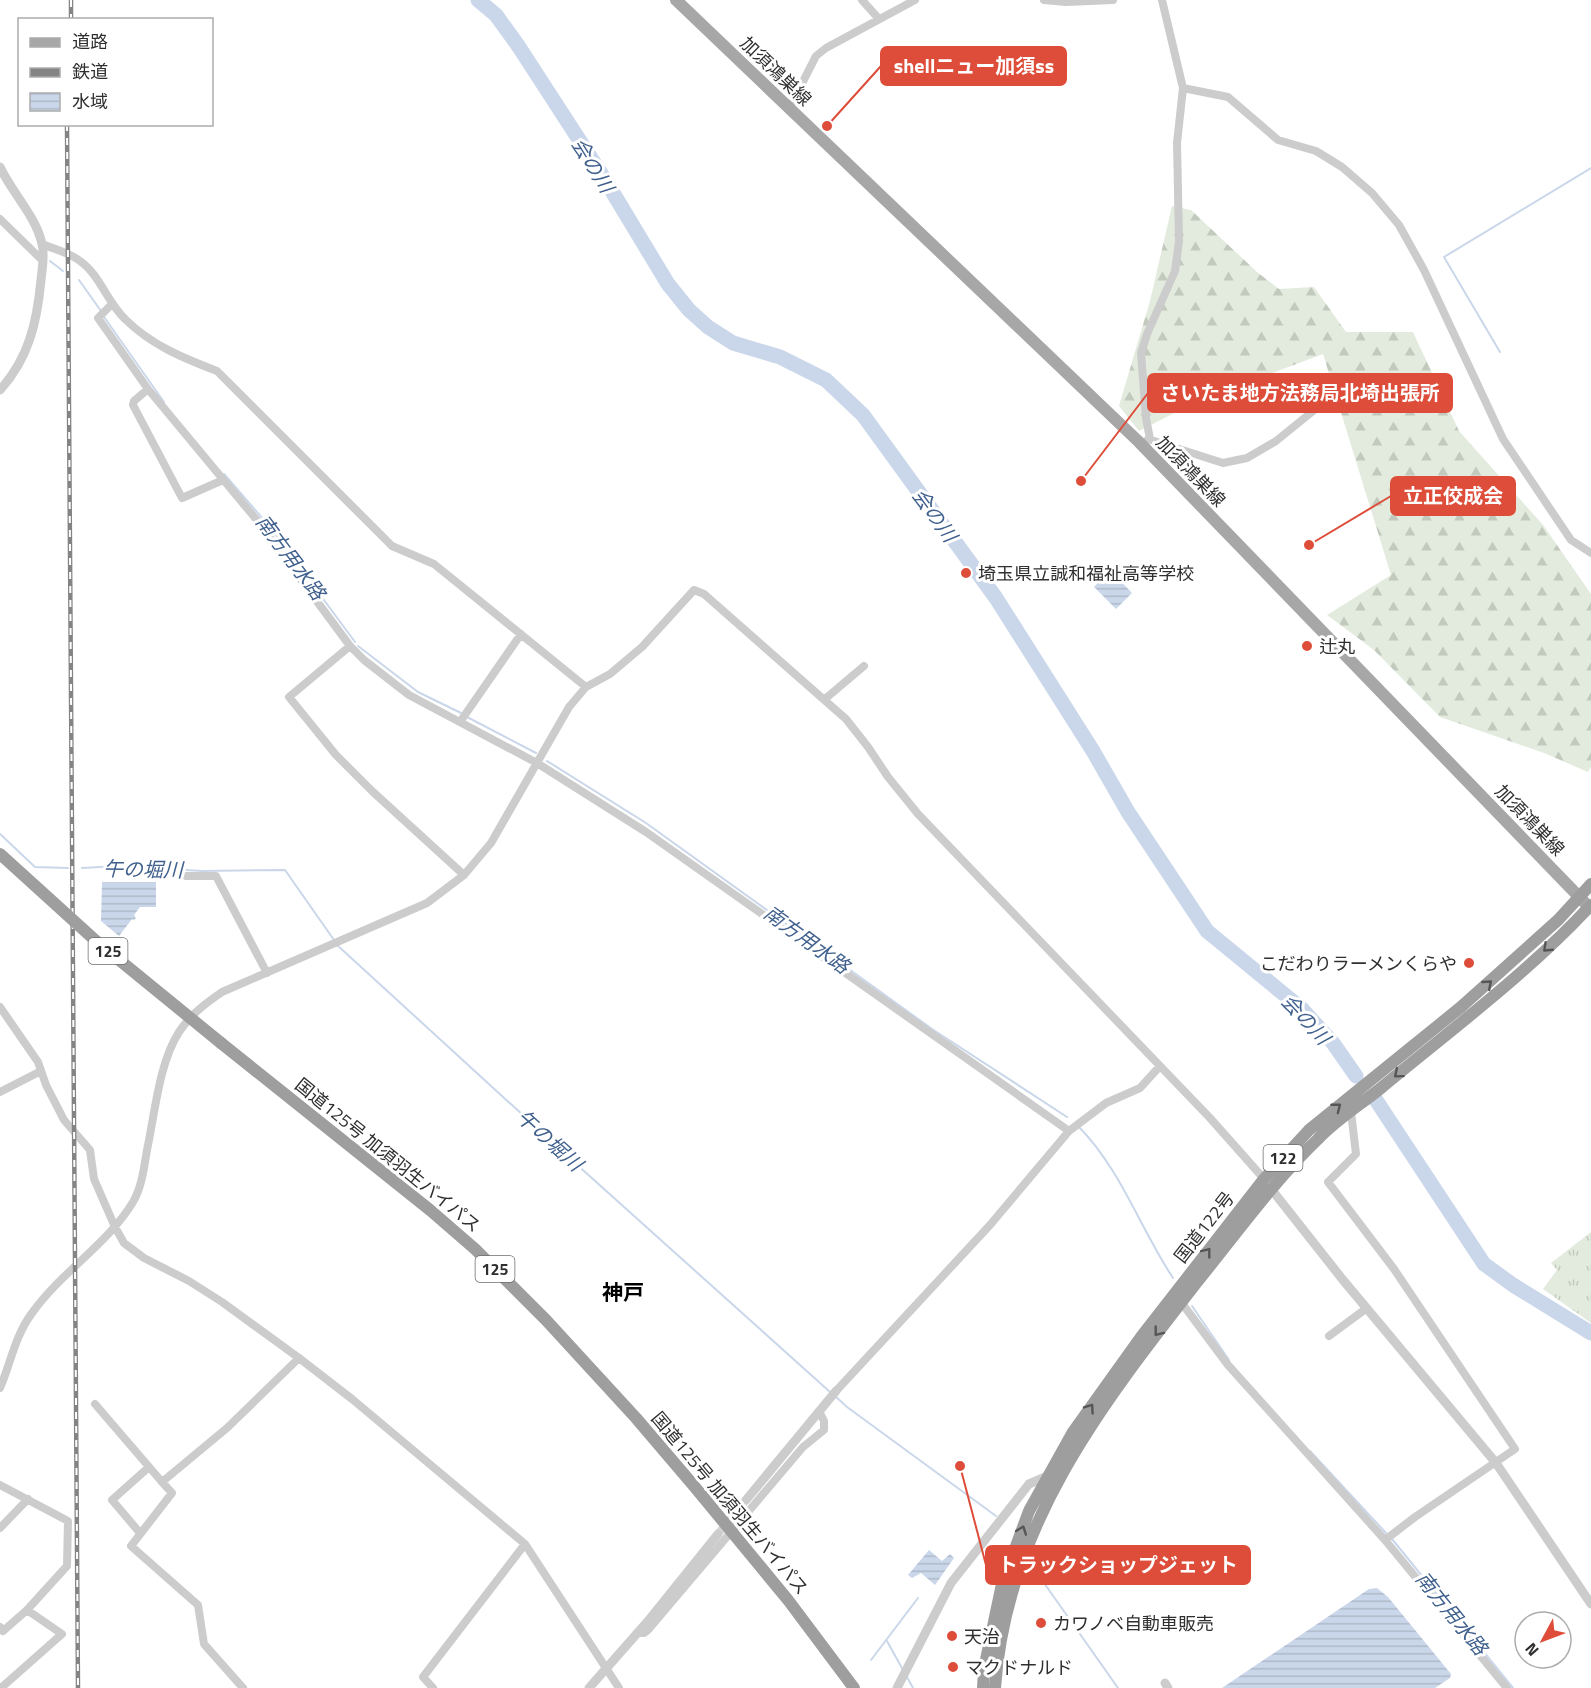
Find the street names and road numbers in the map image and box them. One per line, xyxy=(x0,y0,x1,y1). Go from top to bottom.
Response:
street label: 加須鴻巣線 xyxy=(734,30,818,112)
street label: 加須鴻巣線 xyxy=(1150,429,1232,513)
street label: 加須鴻巣線 xyxy=(1489,778,1571,862)
road number: 125 xyxy=(88,938,128,964)
street label: 国道125号 加須羽生バイパス xyxy=(289,1072,487,1238)
road number: 122 xyxy=(1264,1145,1302,1171)
street label: 国道122号 xyxy=(1167,1185,1241,1269)
road number: 125 xyxy=(476,1256,514,1282)
street label: 国道125号 加須羽生バイパス xyxy=(645,1406,815,1600)

